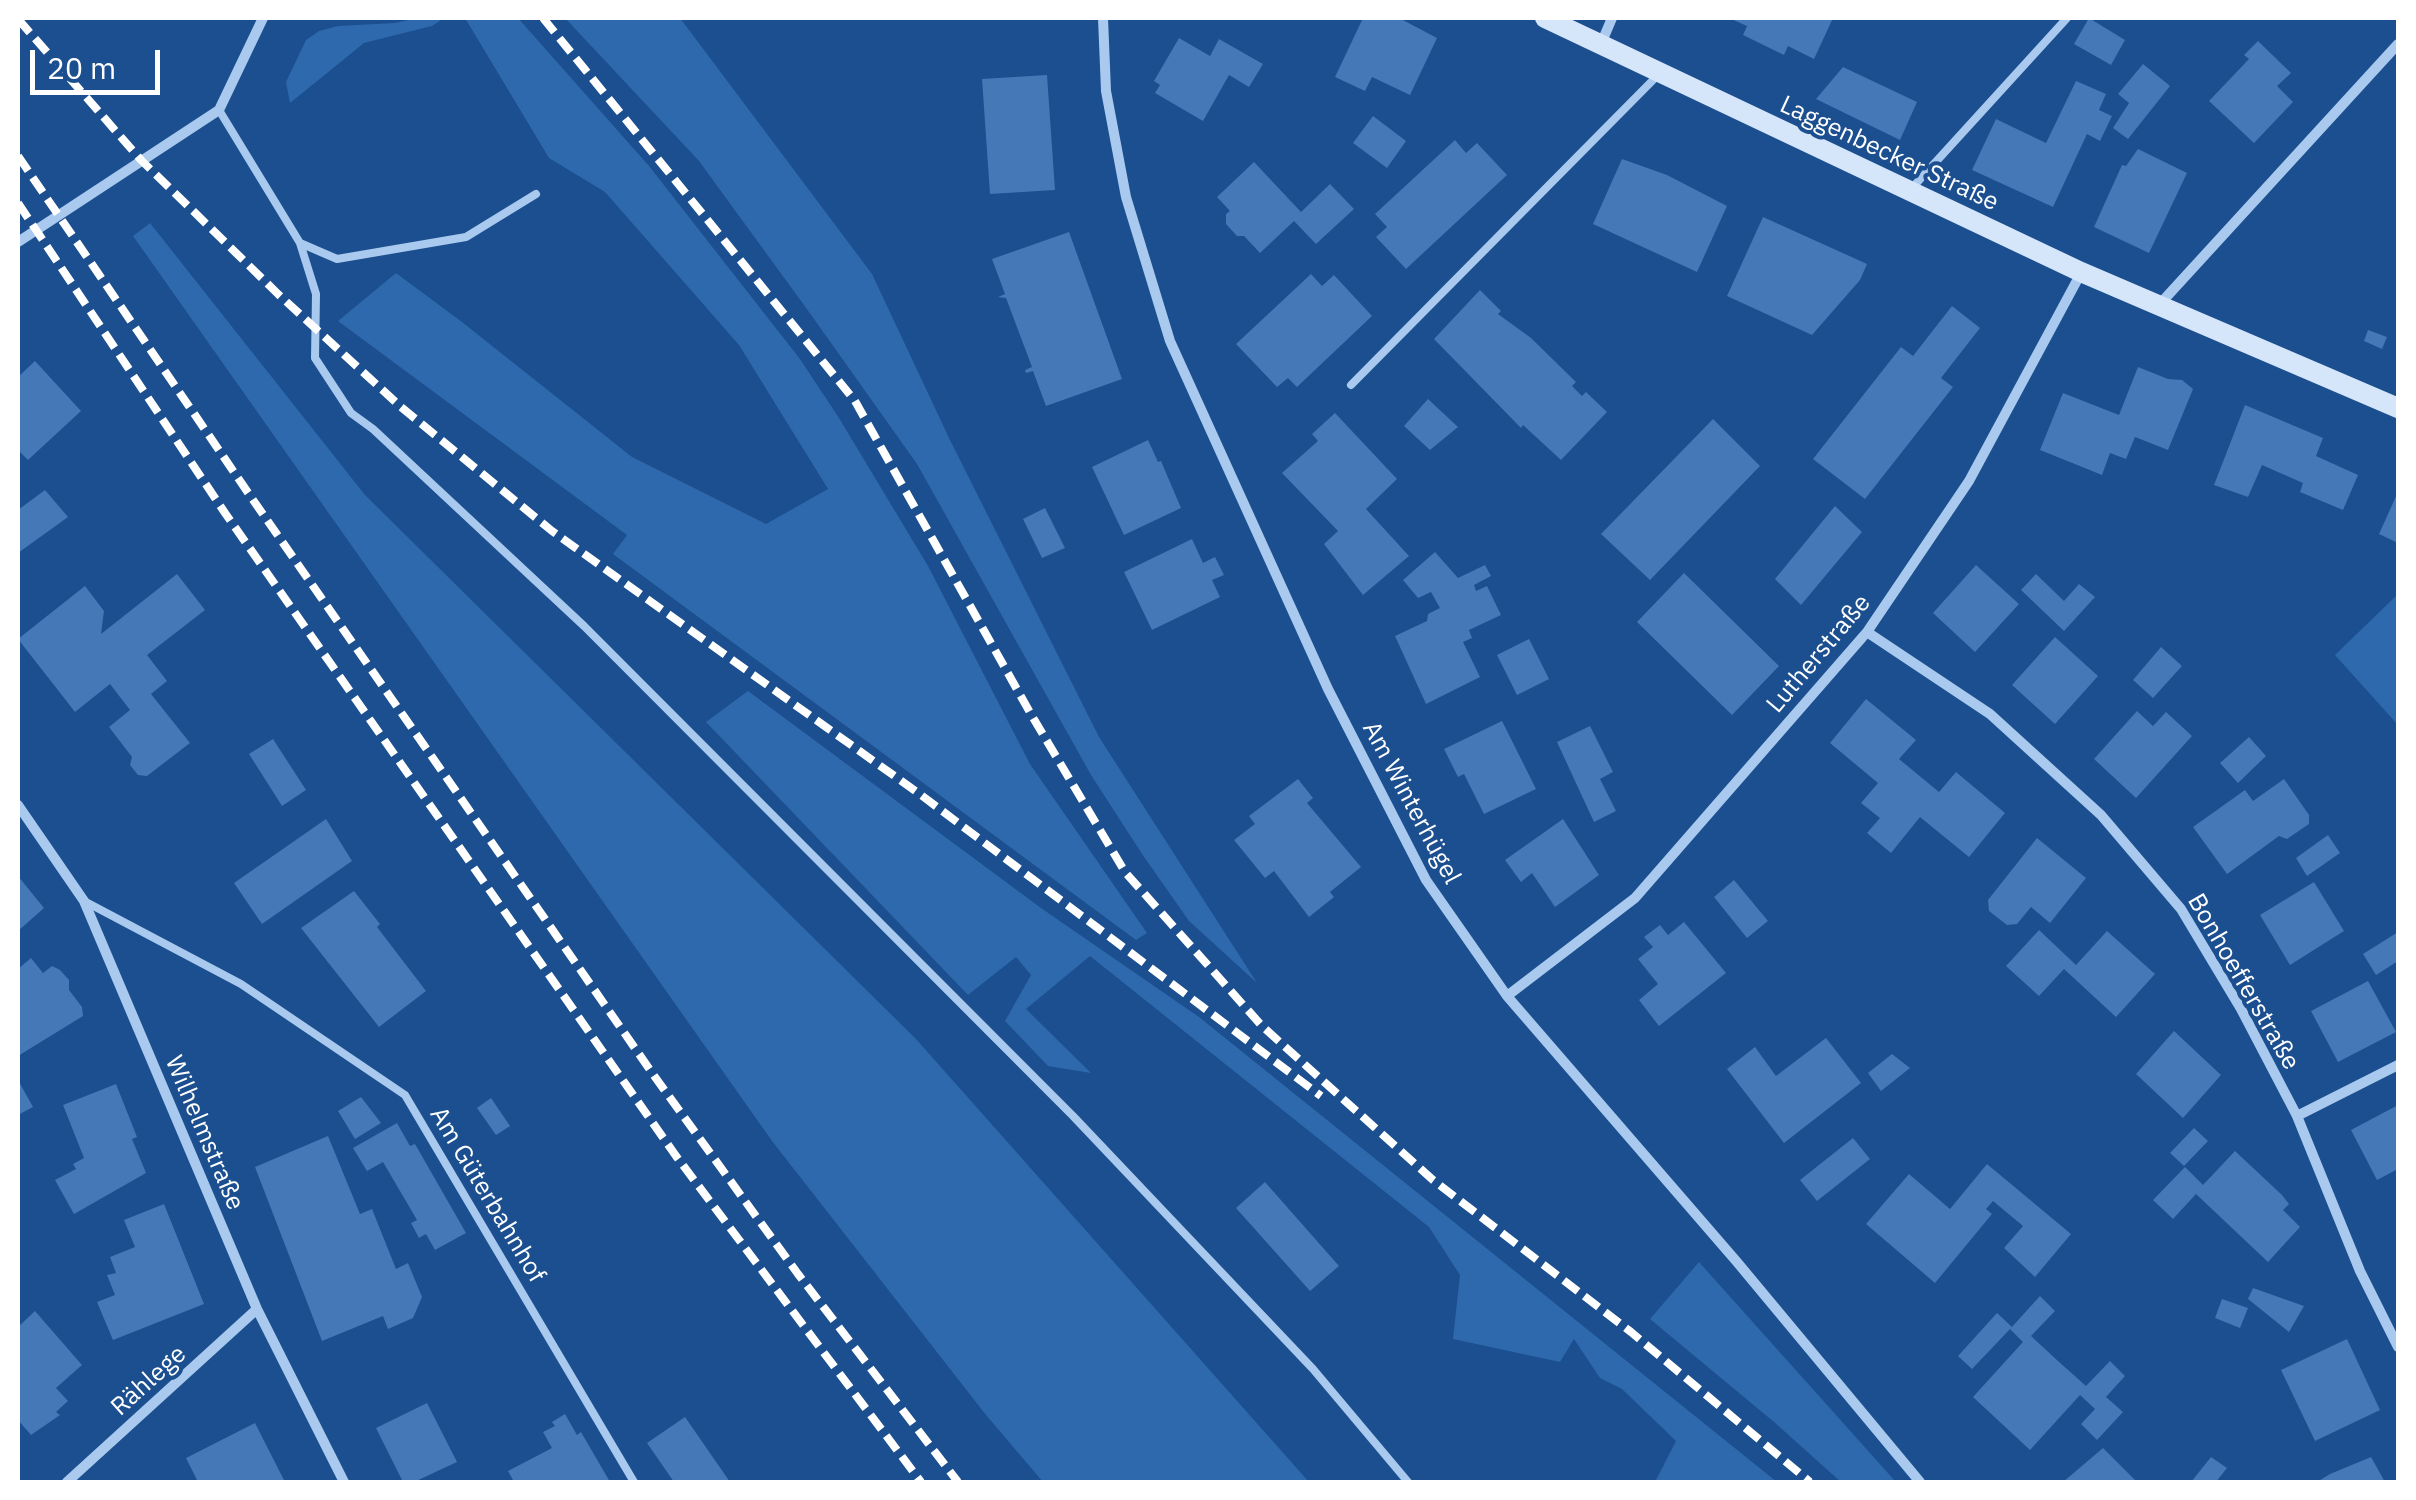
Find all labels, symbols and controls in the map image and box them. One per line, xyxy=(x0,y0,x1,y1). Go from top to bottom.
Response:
scale bar xyxy=(35,30,165,92)
text: 20 m xyxy=(47,48,116,87)
street label: Laggenbecker Straße xyxy=(1775,90,2003,218)
street label: Lutherstraße xyxy=(1761,589,1877,719)
street label: Am Winterhügel xyxy=(1355,716,1467,890)
street label: Bonhoefferstraße xyxy=(2180,889,2306,1075)
street label: Wilhelmstraße xyxy=(158,1051,250,1215)
street label: Am Güterbahnhof xyxy=(423,1102,551,1288)
street label: Rählege xyxy=(105,1340,193,1422)

